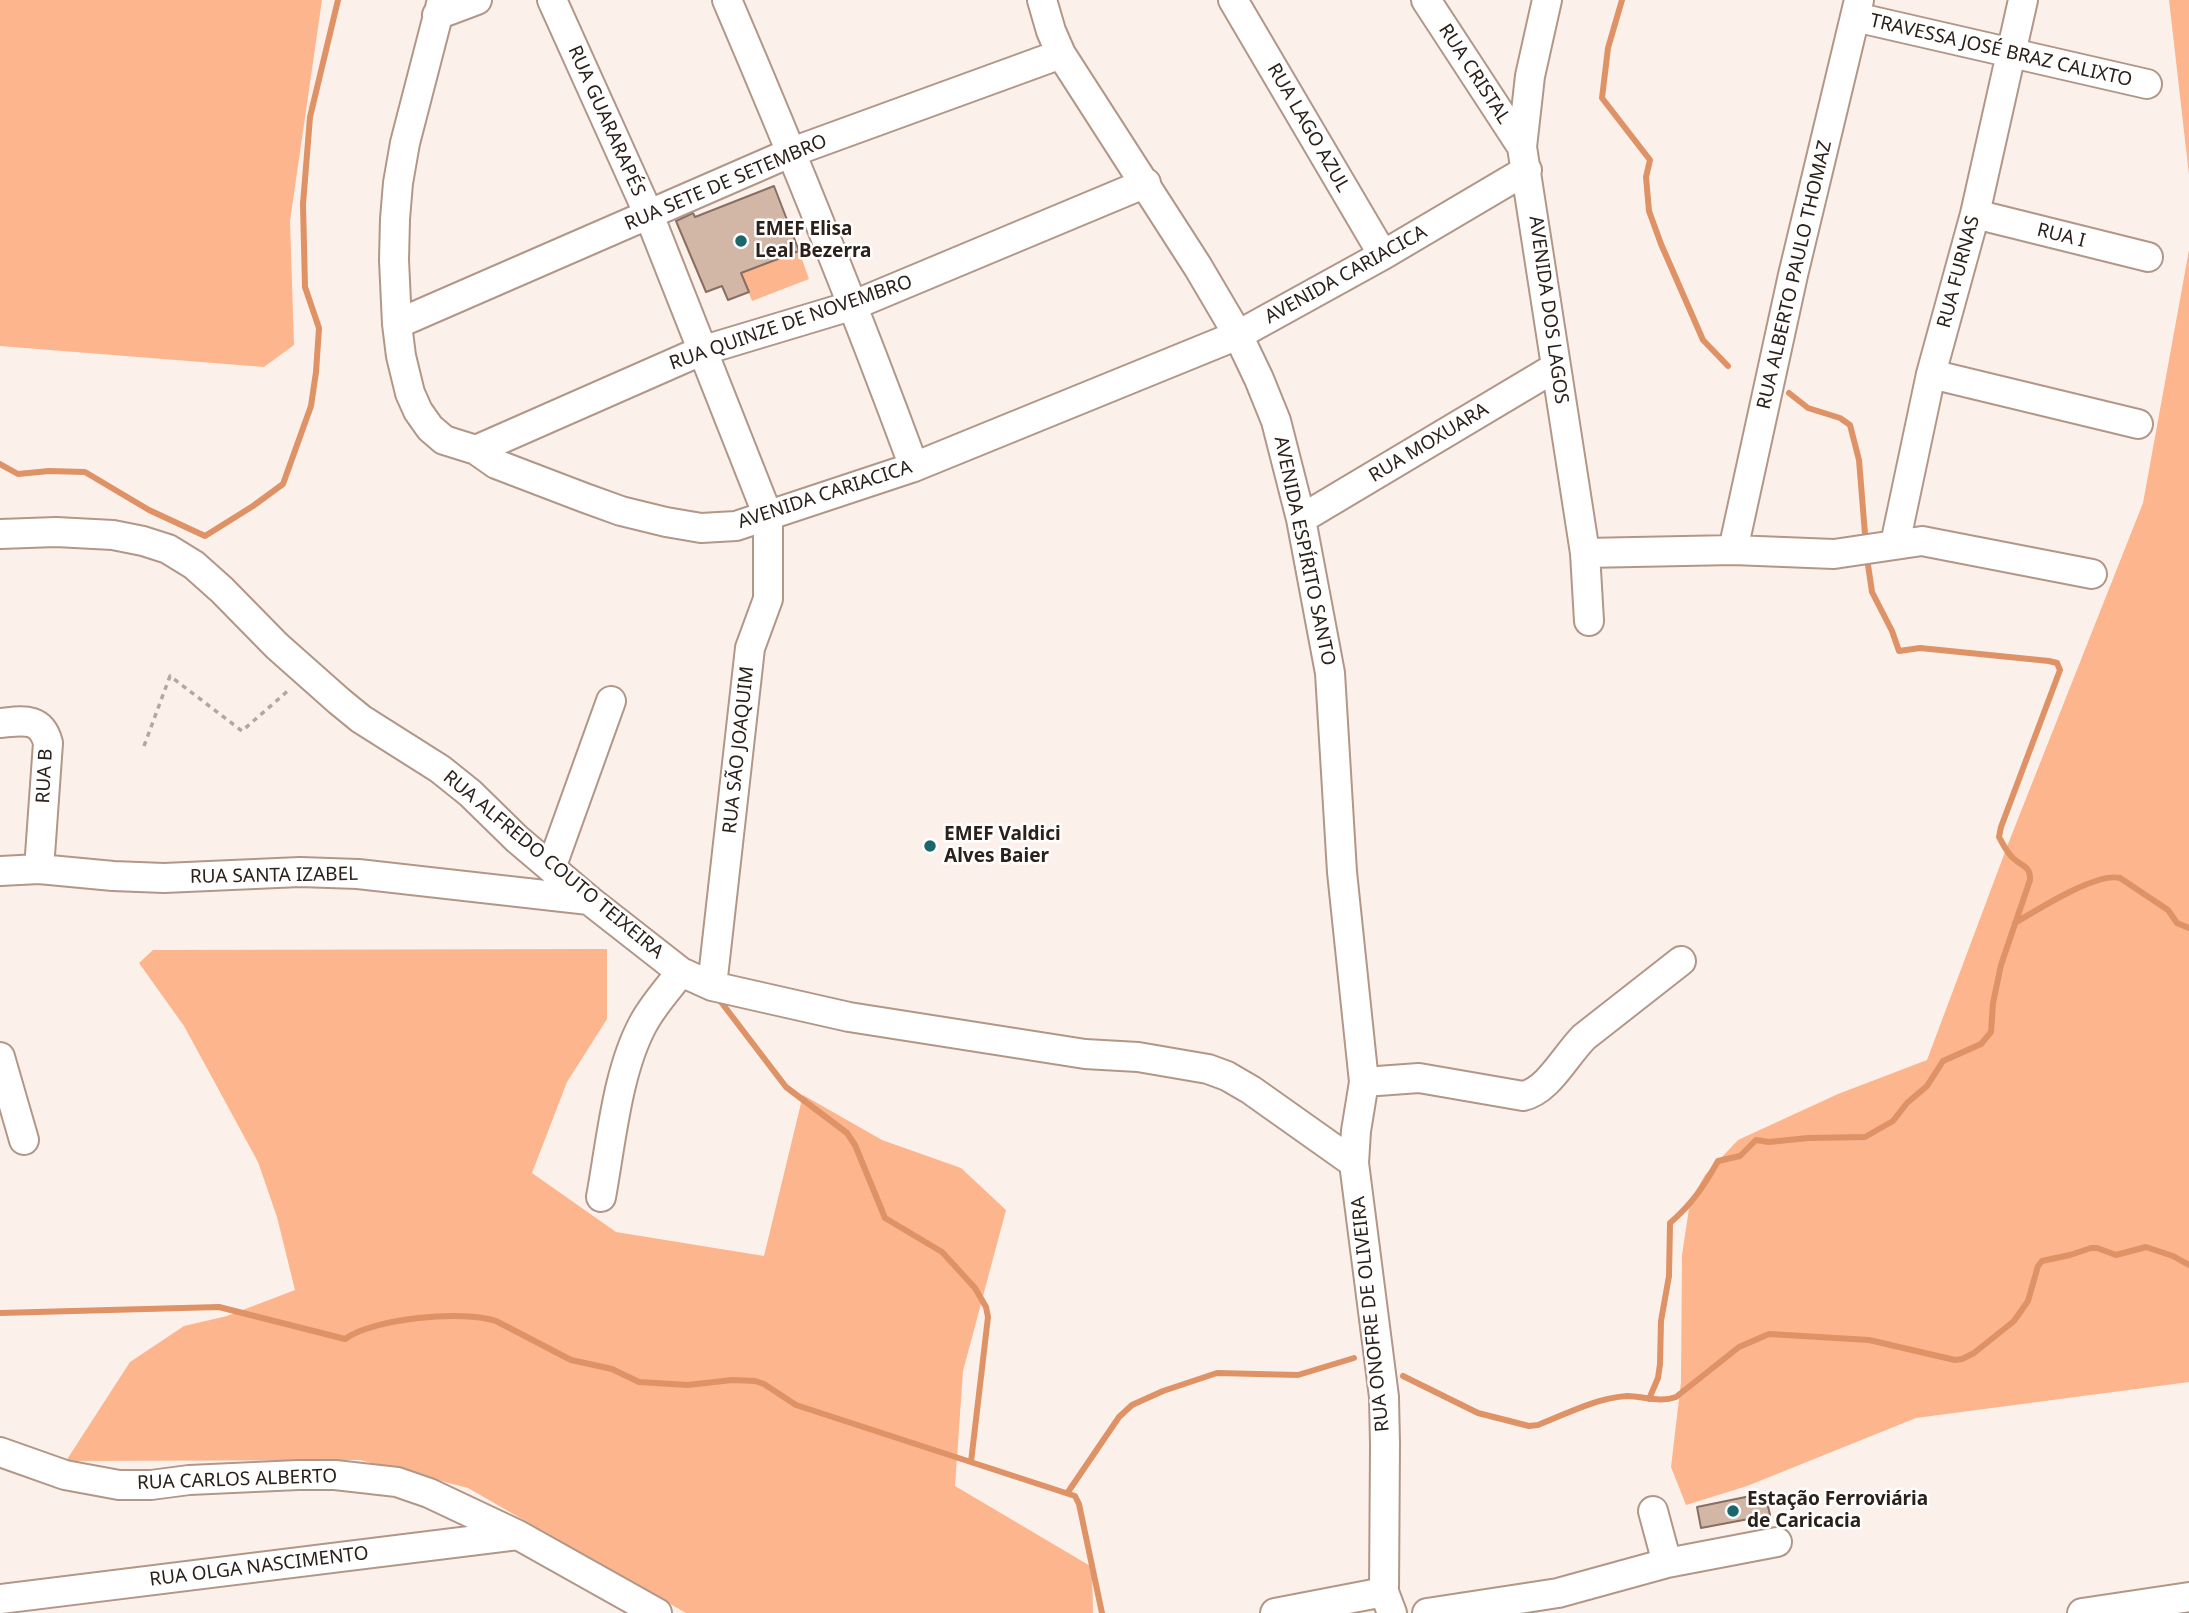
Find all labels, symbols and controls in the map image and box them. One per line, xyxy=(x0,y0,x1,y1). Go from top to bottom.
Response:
street label: TRAVESSA JOSÉ BRAZ CALIXTO xyxy=(1868,10,2134,92)
street label: RUA CRISTAL xyxy=(1433,20,1515,128)
street label: RUA GUARARAPÉS xyxy=(563,42,649,200)
street label: RUA LAGO AZUL xyxy=(1262,60,1354,196)
street label: RUA SETE DE SETEMBRO xyxy=(621,130,831,236)
street label: RUA ALBERTO PAULO THOMAZ xyxy=(1753,138,1837,412)
street label: RUA FURNAS xyxy=(1933,213,1985,331)
street label: AVENIDA DOS LAGOS xyxy=(1524,214,1572,406)
place label: EMEF Elisa Leal Bezerra xyxy=(755,219,871,263)
street label: RUA I xyxy=(2034,219,2088,253)
street label: AVENIDA CARIACICA xyxy=(1261,221,1431,329)
marker: EMEF Elisa Leal Bezerra xyxy=(733,233,749,249)
street label: RUA QUINZE DE NOVEMBRO xyxy=(667,271,915,375)
street label: RUA MOXUARA xyxy=(1365,398,1493,488)
street label: AVENIDA ESPÍRITO SANTO xyxy=(1269,434,1339,668)
street label: AVENIDA CARIACICA xyxy=(735,456,915,534)
street label: RUA SÃO JOAQUIM xyxy=(719,665,759,835)
street label: RUA B xyxy=(32,748,58,804)
street label: RUA ALFREDO COUTO TEIXEIRA xyxy=(438,766,668,964)
place label: EMEF Valdici Alves Baier xyxy=(944,824,1061,868)
marker: EMEF Valdici Alves Baier xyxy=(922,838,938,854)
street label: RUA SANTA IZABEL xyxy=(190,863,358,889)
street label: RUA ONOFRE DE OLIVEIRA xyxy=(1347,1195,1395,1433)
street label: RUA CARLOS ALBERTO xyxy=(137,1465,337,1495)
place label: Estação Ferroviária de Caricacia xyxy=(1747,1489,1928,1533)
marker: Estação Ferroviária de Caricacia xyxy=(1725,1503,1741,1519)
street label: RUA OLGA NASCIMENTO xyxy=(148,1542,370,1592)

